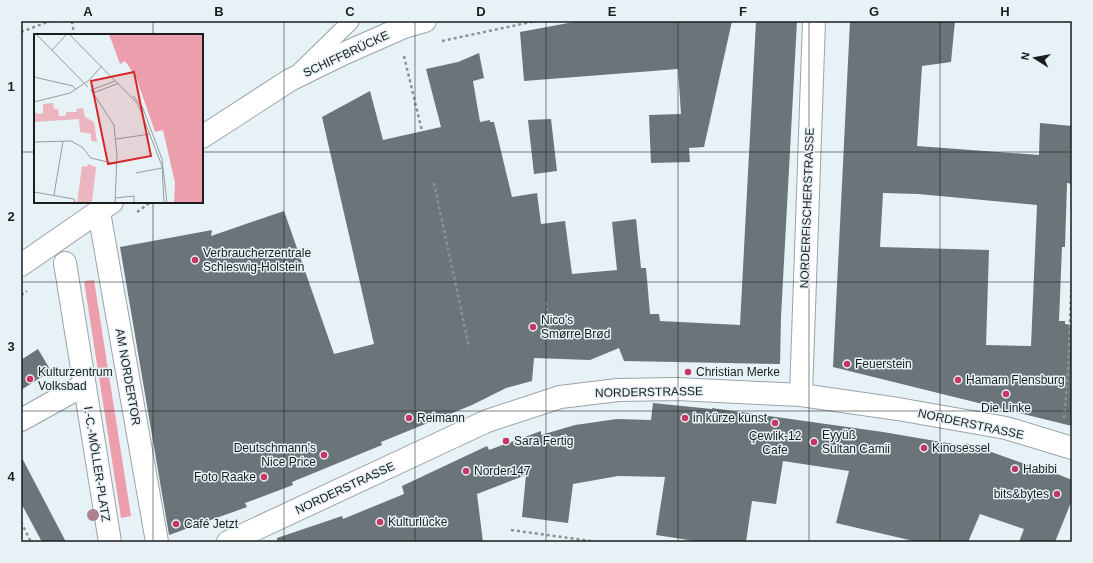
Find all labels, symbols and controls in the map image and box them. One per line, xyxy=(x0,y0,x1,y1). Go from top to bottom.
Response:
text: A xyxy=(83,4,93,19)
text: B xyxy=(214,4,224,19)
text: C xyxy=(345,4,355,19)
text: D xyxy=(476,4,486,19)
text: E xyxy=(608,4,617,19)
text: F xyxy=(739,4,747,19)
text: G xyxy=(869,4,879,19)
text: H xyxy=(1000,4,1010,19)
street label: SCHIFFBRÜCKE xyxy=(301,28,391,80)
inset map xyxy=(34,34,203,203)
north arrow xyxy=(1015,38,1055,78)
text: N xyxy=(1019,51,1032,61)
text: 1 xyxy=(7,79,15,94)
street label: NORDERFISCHERSTRASSE xyxy=(797,127,817,289)
text: 2 xyxy=(7,209,15,224)
place label: Verbraucherzentrale Schleswig-Holstein xyxy=(203,246,311,274)
marker: Verbraucherzentrale Schleswig-Holstein xyxy=(190,255,200,265)
place label: Nico's Smørre Brød xyxy=(541,313,610,341)
marker: Nico's Smørre Brød xyxy=(528,322,538,332)
street label: AM NORDERTOR xyxy=(113,327,143,427)
text: 3 xyxy=(7,339,15,354)
place label: Feuerstein xyxy=(855,357,912,371)
marker: Feuerstein xyxy=(842,359,852,369)
place label: Kulturzentrum Volksbad xyxy=(38,365,113,393)
place label: Christian Merke xyxy=(696,365,780,379)
marker: Christian Merke xyxy=(683,367,693,377)
place label: Hamam Flensburg xyxy=(966,373,1065,387)
marker: Kulturzentrum Volksbad xyxy=(25,374,35,384)
marker: Hamam Flensburg xyxy=(953,375,963,385)
street label: NORDERSTRASSE xyxy=(595,384,703,400)
marker: Die Linke xyxy=(1001,389,1011,399)
place label: Die Linke xyxy=(981,401,1031,415)
street label: I.-C.-MÖLLER-PLATZ xyxy=(81,405,113,523)
street label: NORDERSTRASSE xyxy=(917,406,1025,442)
place label: Reimann xyxy=(417,411,465,425)
place label: in kürze kunst xyxy=(693,411,768,425)
marker: Reimann xyxy=(404,413,414,423)
marker: in kürze kunst xyxy=(680,413,690,423)
marker: Çewlik-12 Cafe xyxy=(770,418,780,428)
place label: Eyyüß Sultan Camii xyxy=(822,428,890,456)
place label: Çewlik-12 Cafe xyxy=(749,429,802,457)
place label: Sara Fertig xyxy=(514,434,573,448)
marker: Sara Fertig xyxy=(501,436,511,446)
marker: Eyyüß Sultan Camii xyxy=(809,437,819,447)
place label: Deutschmann's Nice Price xyxy=(234,441,316,469)
place label: Kinosessel xyxy=(932,441,990,455)
marker: Kinosessel xyxy=(919,443,929,453)
marker: Deutschmann's Nice Price xyxy=(319,450,329,460)
street label: NORDERSTRASSE xyxy=(293,459,397,517)
place label: Habibi xyxy=(1023,462,1057,476)
place label: Norder147 xyxy=(474,464,531,478)
marker: Habibi xyxy=(1010,464,1020,474)
marker: Norder147 xyxy=(461,466,471,476)
text: 4 xyxy=(7,469,15,484)
place label: Foto Raake xyxy=(194,470,256,484)
marker: Foto Raake xyxy=(259,472,269,482)
place label: bits&bytes xyxy=(994,487,1049,501)
marker: bits&bytes xyxy=(1052,489,1062,499)
place label: Kulturlücke xyxy=(388,515,448,529)
place label: Café Jetzt xyxy=(184,517,239,531)
marker: Kulturlücke xyxy=(375,517,385,527)
marker: Café Jetzt xyxy=(171,519,181,529)

